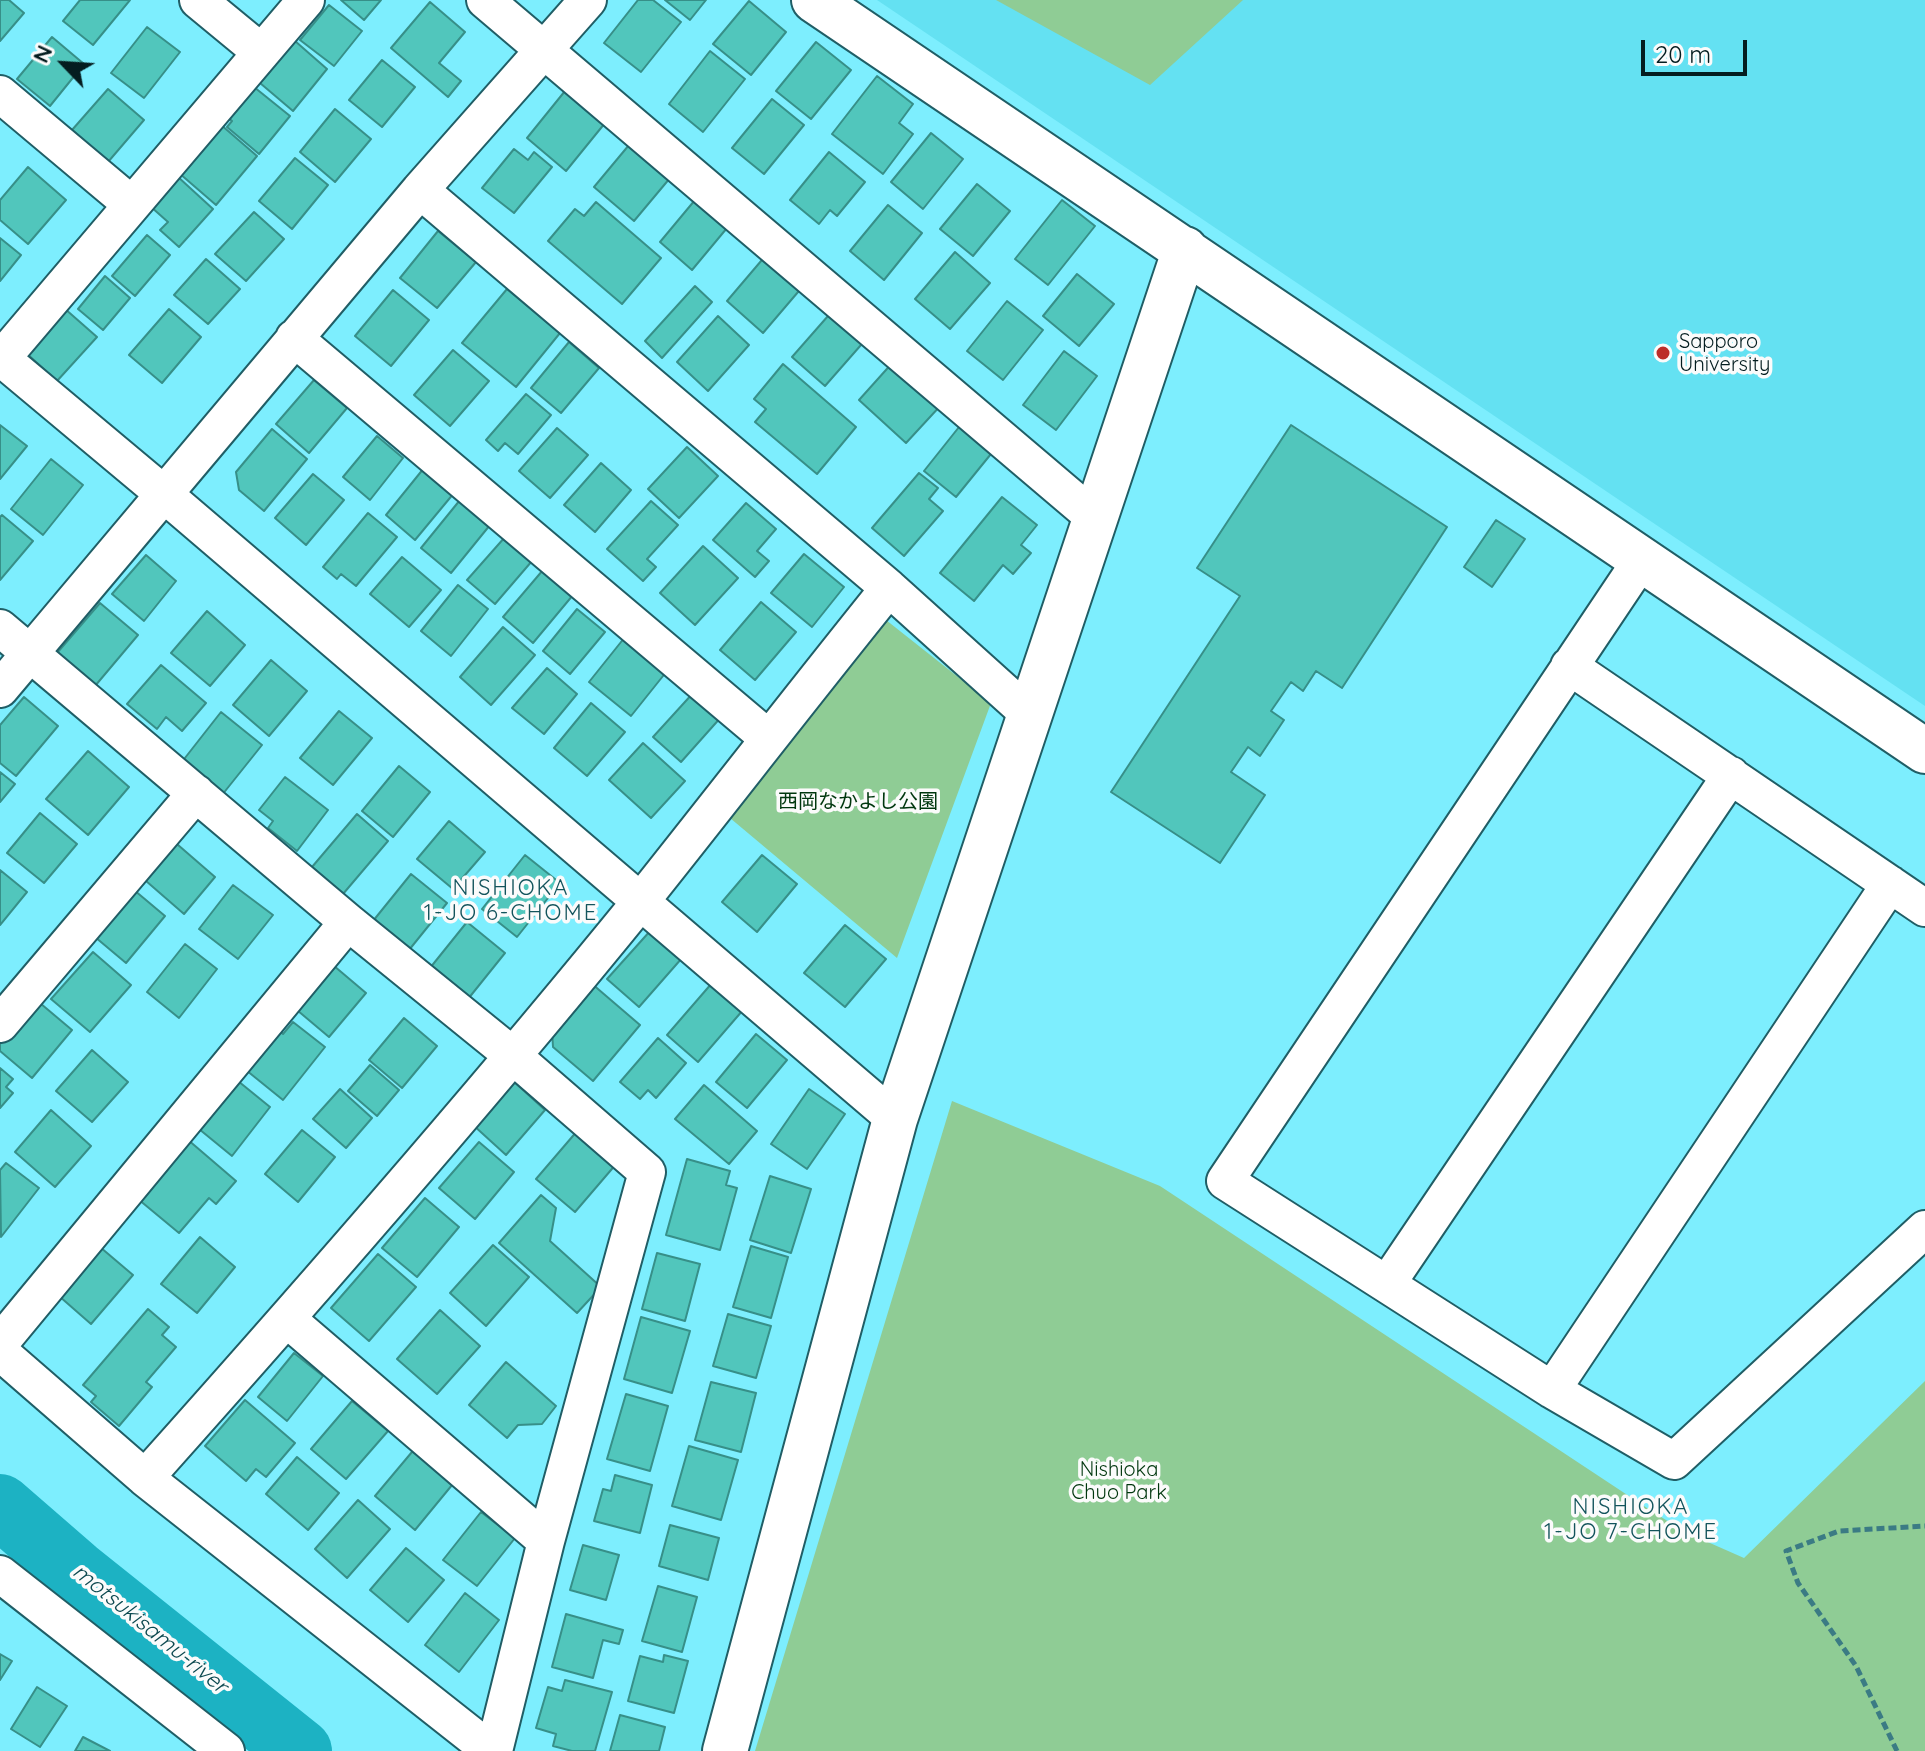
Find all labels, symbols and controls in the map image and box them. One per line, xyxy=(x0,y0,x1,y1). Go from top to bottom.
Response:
north arrow xyxy=(24,24,104,104)
scale bar xyxy=(1645,24,1751,74)
text: 20 m xyxy=(1655,39,1711,69)
text: N xyxy=(26,41,58,67)
place label: Sapporo University xyxy=(1679,330,1770,377)
marker: Sapporo University xyxy=(1654,344,1672,362)
park label: 西岡なかよし公園 xyxy=(778,790,938,814)
district label: NISHIOKA 1-JO 6-CHOME xyxy=(424,875,598,926)
park label: Nishioka Chuo Park xyxy=(1071,1458,1167,1505)
district label: NISHIOKA 1-JO 7-CHOME xyxy=(1544,1494,1718,1546)
water label: motsukisamu-river xyxy=(67,1559,233,1699)

